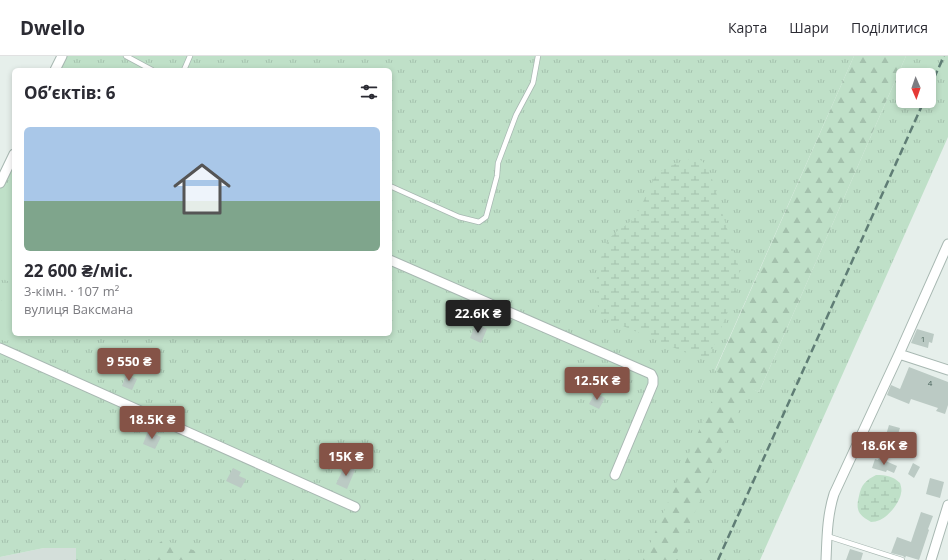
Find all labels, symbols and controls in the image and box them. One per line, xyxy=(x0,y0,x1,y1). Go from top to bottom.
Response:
text: Dwello xyxy=(20,15,85,41)
text: Карта xyxy=(728,18,767,37)
text: Шари xyxy=(789,18,829,37)
text: Поділитися xyxy=(851,18,928,37)
north arrow xyxy=(896,68,936,108)
map controls xyxy=(896,68,936,108)
text: Об’єктів: 6 xyxy=(24,81,116,104)
icon: filters xyxy=(358,81,380,103)
icon: home xyxy=(166,153,238,225)
text: 22 600 ₴/міс. xyxy=(24,259,133,282)
text: 3-кімн. · 107 m² xyxy=(24,282,119,300)
text: вулиця Ваксмана xyxy=(24,300,133,318)
pin: 22.6K ₴ xyxy=(441,300,515,334)
text: 22.6K ₴ xyxy=(455,304,501,322)
house number: 1 xyxy=(921,333,925,344)
pin: 9 550 ₴ xyxy=(92,348,166,382)
text: 9 550 ₴ xyxy=(106,352,152,370)
pin: 12.5K ₴ xyxy=(560,367,634,401)
text: 12.5K ₴ xyxy=(574,371,620,389)
house number: 4 xyxy=(928,377,933,388)
pin: 18.5K ₴ xyxy=(115,406,189,440)
text: 18.5K ₴ xyxy=(129,410,175,428)
pin: 18.6K ₴ xyxy=(847,432,921,466)
text: 18.6K ₴ xyxy=(861,436,907,454)
pin: 15K ₴ xyxy=(318,443,374,477)
text: 15K ₴ xyxy=(328,447,364,465)

